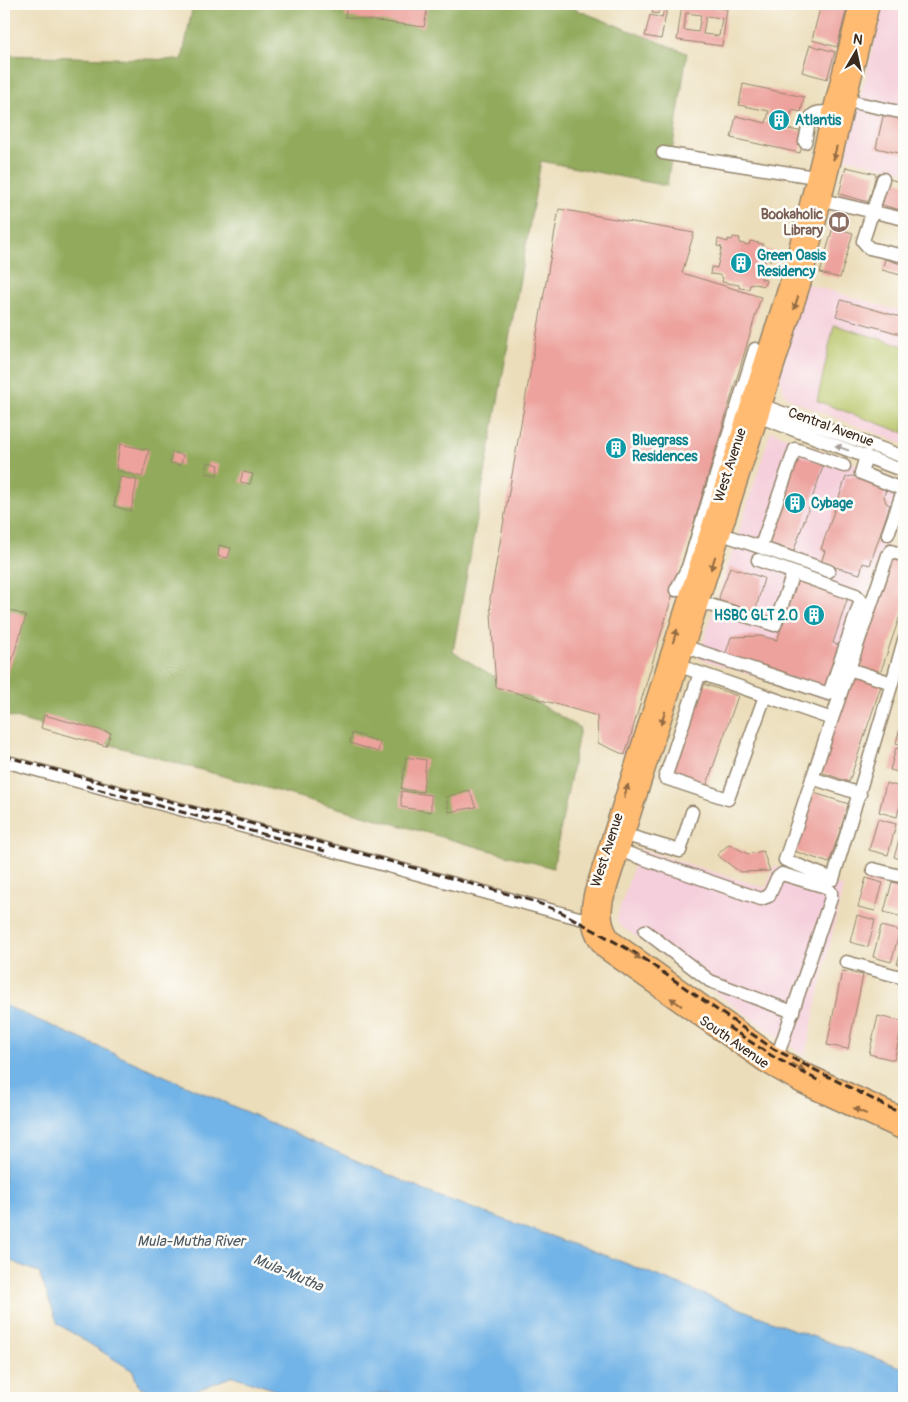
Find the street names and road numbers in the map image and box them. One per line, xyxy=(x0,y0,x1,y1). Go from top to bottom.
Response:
street label: Central Avenue xyxy=(786,404,876,450)
street label: West Avenue xyxy=(710,426,750,504)
street label: West Avenue xyxy=(587,811,627,889)
street label: South Avenue xyxy=(696,1012,772,1072)

